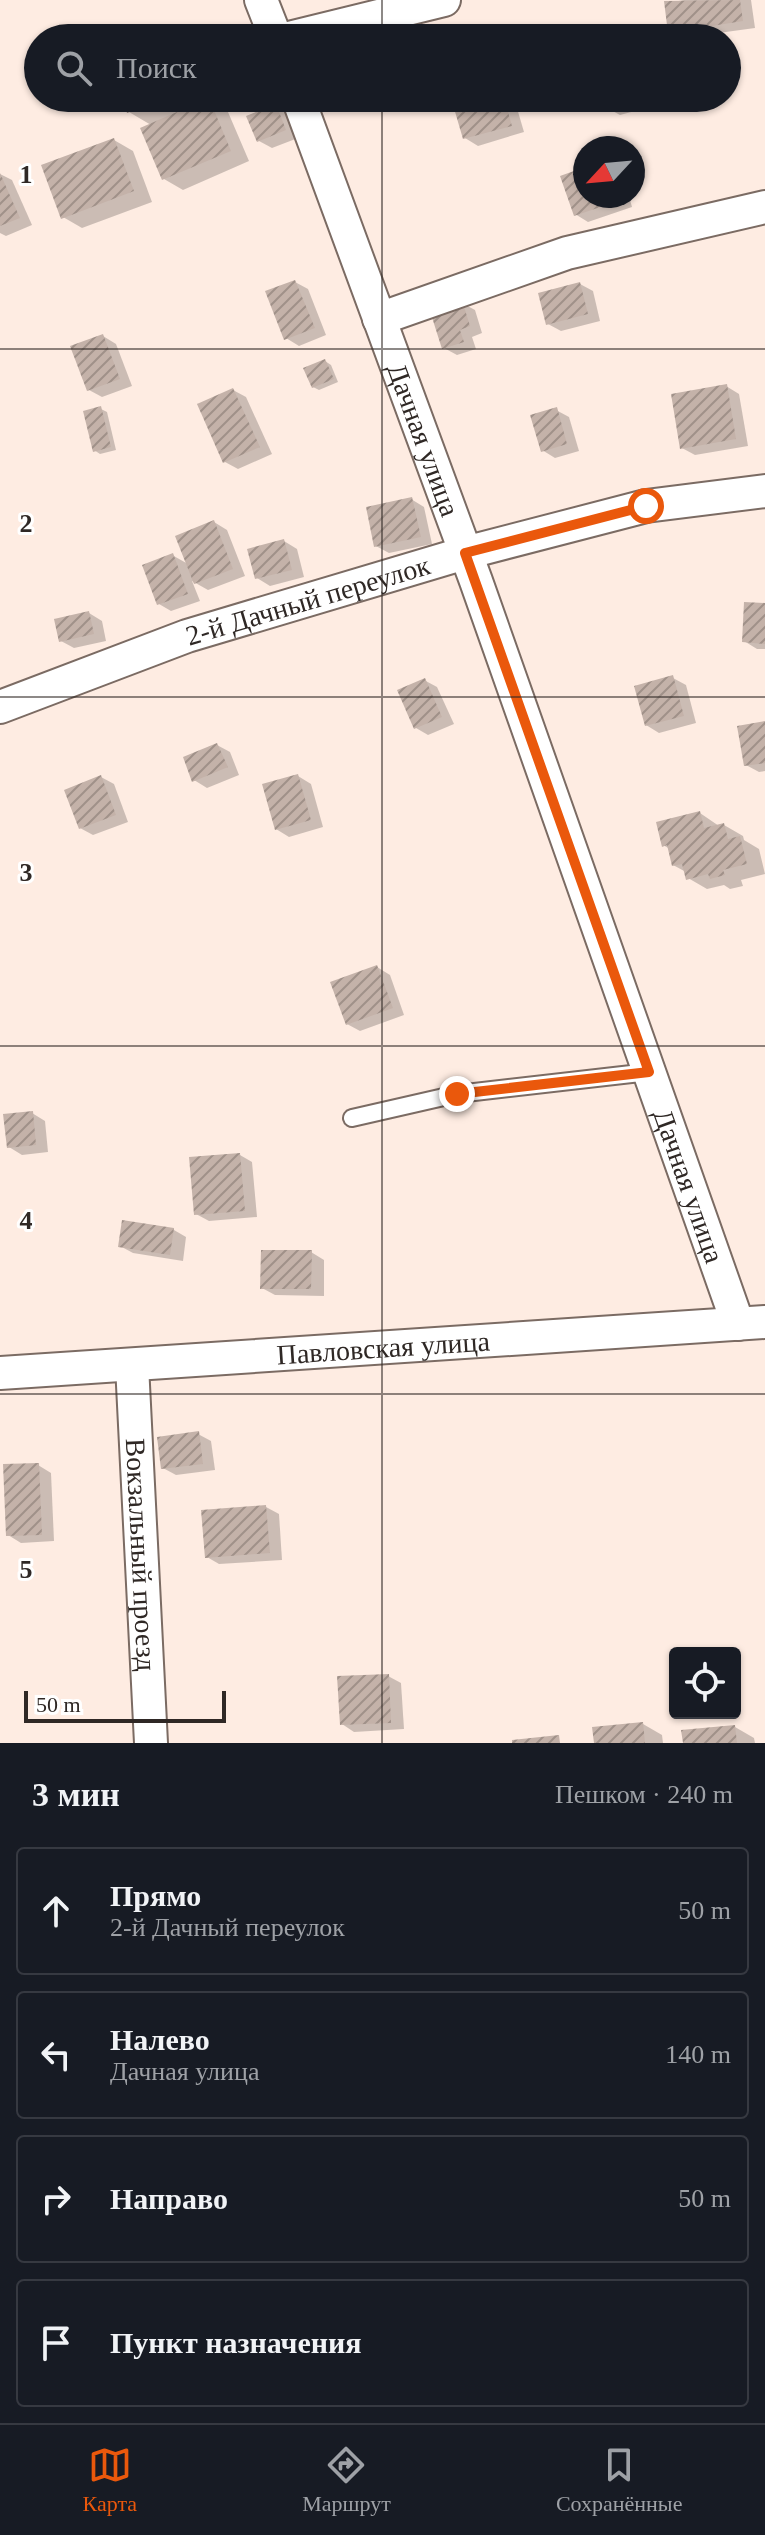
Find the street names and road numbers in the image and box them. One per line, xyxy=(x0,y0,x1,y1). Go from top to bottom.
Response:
street label: Дачная улица xyxy=(381,359,466,521)
street label: 2-й Дачный переулок xyxy=(182,549,434,652)
street label: Дачная улица xyxy=(647,1105,730,1268)
street label: Павловская улица xyxy=(276,1325,491,1371)
street label: Вокзальный проезд xyxy=(120,1438,162,1672)

